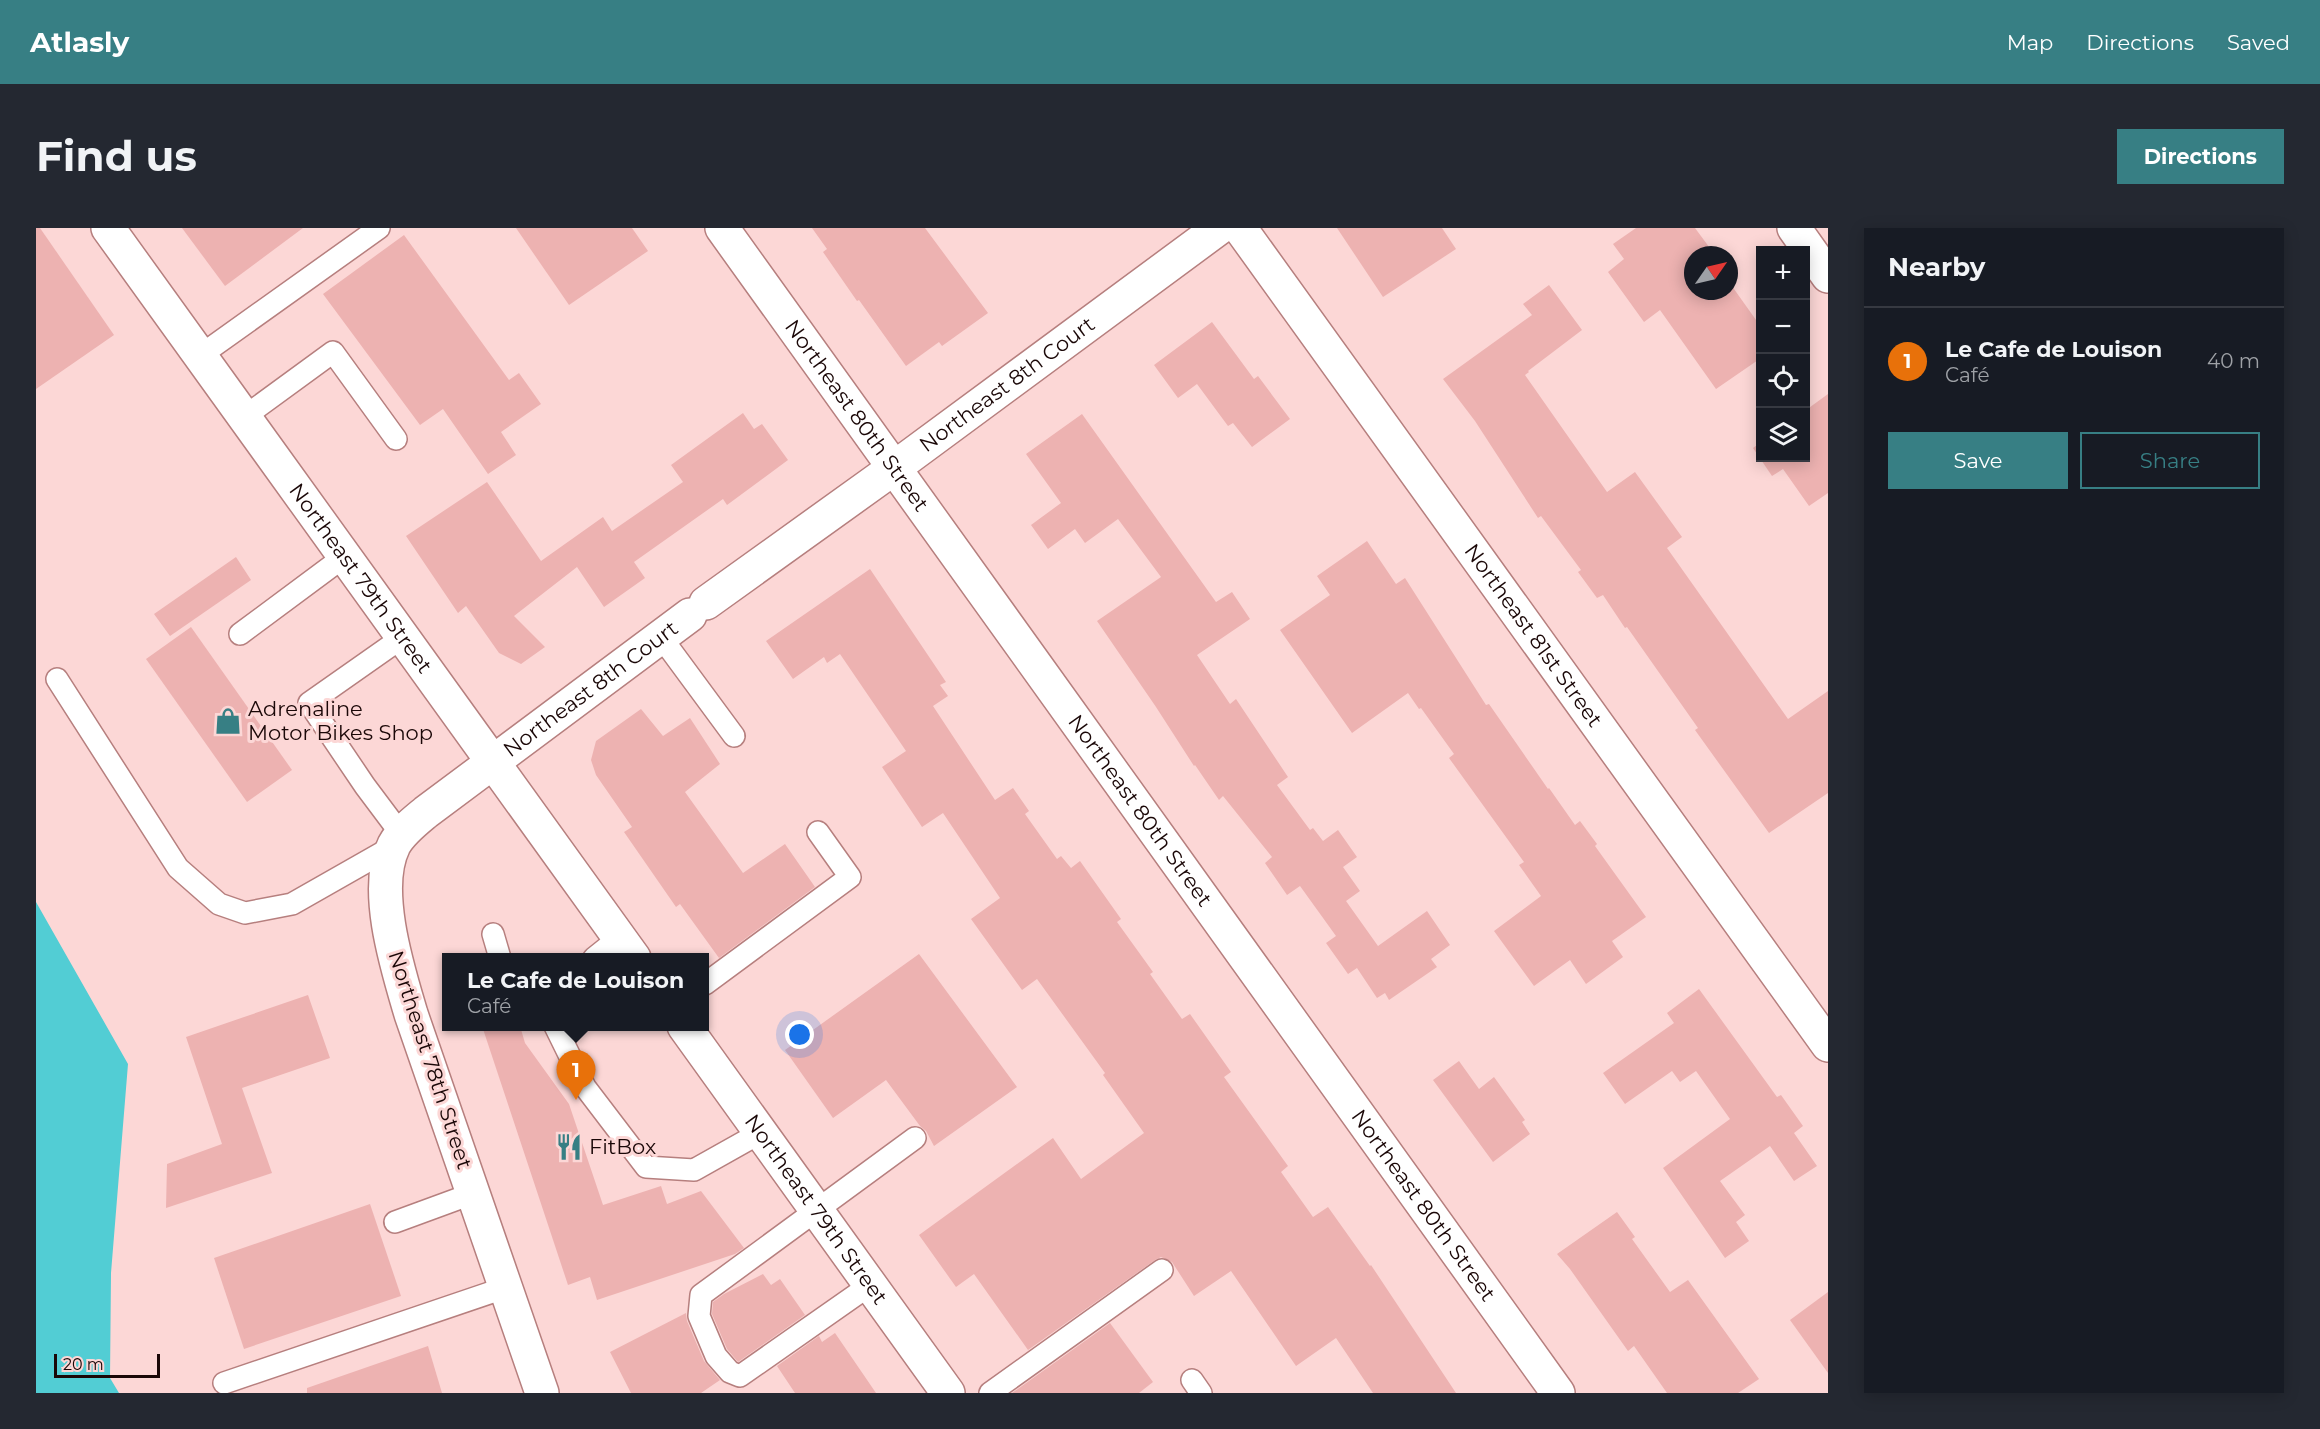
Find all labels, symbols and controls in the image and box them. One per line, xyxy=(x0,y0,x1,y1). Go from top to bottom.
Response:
text: Atlasly xyxy=(30,25,129,59)
text: Map xyxy=(2007,30,2053,55)
text: Directions xyxy=(2086,30,2194,55)
text: Saved xyxy=(2227,30,2290,55)
button: Directions xyxy=(2117,129,2284,184)
text: Find us xyxy=(36,130,197,182)
north arrow xyxy=(1684,246,1738,300)
map controls xyxy=(1756,246,1810,462)
button: + xyxy=(1756,246,1810,300)
text: Nearby xyxy=(1888,251,1985,283)
button: − xyxy=(1756,300,1810,354)
street label: Northeast 8th Court xyxy=(914,311,1099,457)
street label: Northeast 80th Street xyxy=(780,315,934,516)
text: Le Cafe de Louison xyxy=(1945,336,2162,363)
text: 1 xyxy=(1904,349,1911,373)
text: 40 m xyxy=(2207,349,2260,373)
button: locate xyxy=(1756,354,1810,408)
text: Café xyxy=(1945,363,1990,387)
button: layers xyxy=(1756,408,1810,462)
button: Save xyxy=(1888,432,2068,489)
button: Share xyxy=(2080,432,2260,489)
street label: Northeast 79th Street xyxy=(284,478,438,678)
street label: Northeast 81st Street xyxy=(1459,539,1608,732)
street label: Northeast 8th Court xyxy=(498,615,683,762)
place label: Adrenaline Motor Bikes Shop xyxy=(248,696,433,745)
shop icon: Adrenaline Motor Bikes Shop xyxy=(213,706,243,736)
street label: Northeast 80th Street xyxy=(1063,709,1218,911)
street label: Northeast 78th Street xyxy=(383,948,478,1172)
popup xyxy=(442,953,709,1031)
text: Le Cafe de Louison xyxy=(467,967,684,994)
text: Café xyxy=(467,994,511,1018)
your location xyxy=(785,1020,814,1049)
pin: 1 xyxy=(556,1050,596,1100)
street label: Northeast 80th Street xyxy=(1347,1104,1501,1306)
street label: Northeast 79th Street xyxy=(740,1109,893,1309)
restaurant icon: FitBox xyxy=(554,1132,584,1162)
place label: FitBox xyxy=(589,1134,656,1159)
scale bar xyxy=(54,1351,160,1378)
text: 20 m xyxy=(63,1355,104,1374)

